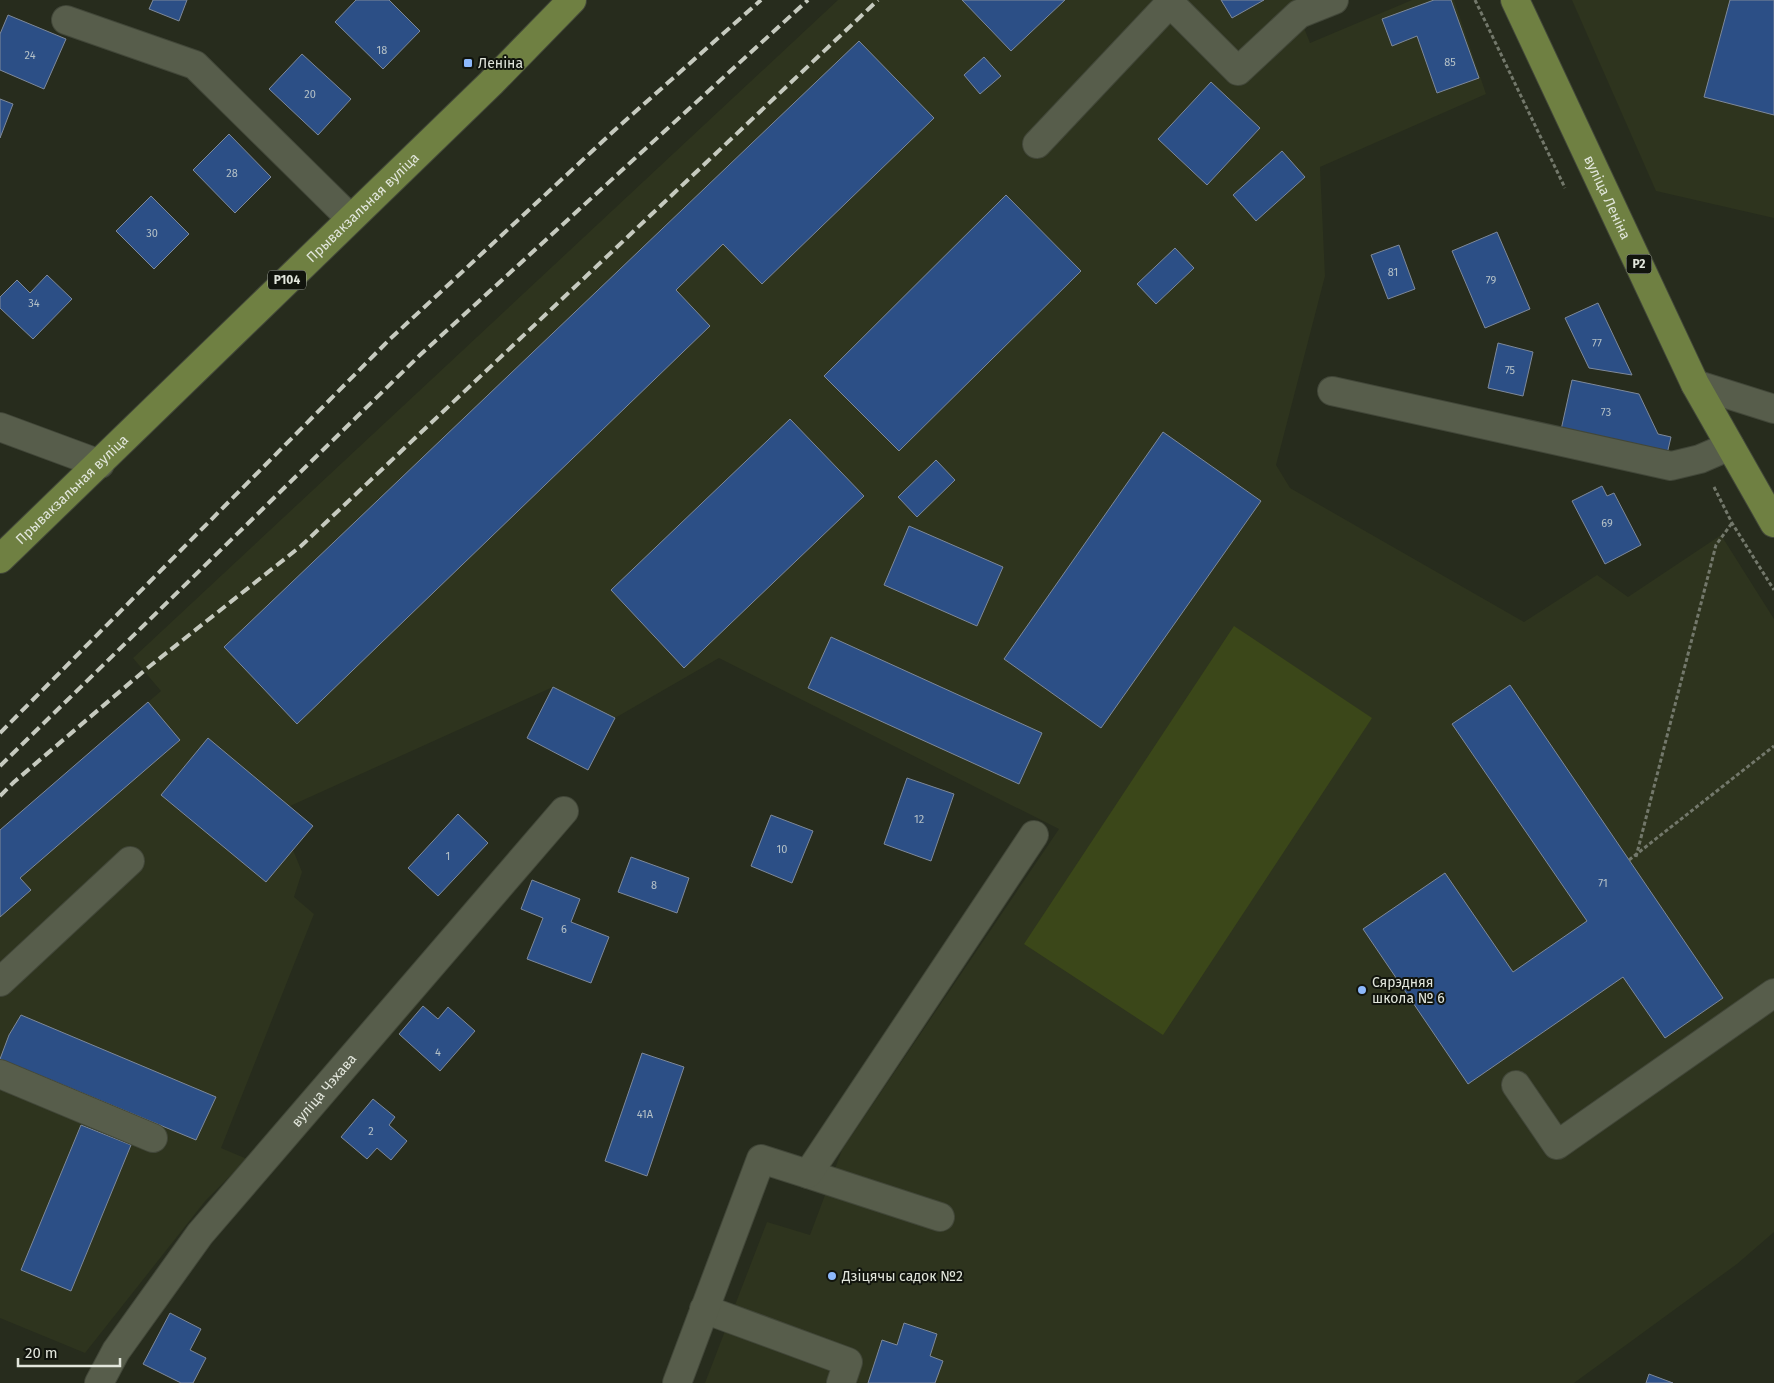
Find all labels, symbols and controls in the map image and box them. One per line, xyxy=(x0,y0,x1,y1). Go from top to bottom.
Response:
house number: 18 xyxy=(377,44,387,57)
house number: 24 xyxy=(25,49,36,62)
place label: Леніна xyxy=(478,55,523,72)
house number: 85 xyxy=(1444,56,1456,69)
marker: Леніна xyxy=(462,57,474,69)
house number: 20 xyxy=(304,88,316,101)
street label: Прывакзальная вуліца xyxy=(303,149,422,266)
street label: вуліца Леніна xyxy=(1580,153,1635,242)
house number: 28 xyxy=(226,167,238,180)
house number: 30 xyxy=(146,227,158,240)
road number: Р2 xyxy=(1626,254,1652,274)
house number: 81 xyxy=(1388,266,1398,279)
road number: Р104 xyxy=(268,270,306,290)
house number: 79 xyxy=(1486,274,1496,287)
house number: 34 xyxy=(28,297,40,310)
house number: 77 xyxy=(1592,337,1602,350)
house number: 75 xyxy=(1505,364,1516,377)
house number: 73 xyxy=(1601,406,1611,419)
street label: Прывакзальная вуліца xyxy=(12,431,132,548)
house number: 69 xyxy=(1601,517,1613,530)
house number: 12 xyxy=(914,813,924,826)
house number: 10 xyxy=(777,843,787,856)
house number: 1 xyxy=(446,850,450,863)
house number: 71 xyxy=(1598,877,1608,890)
house number: 8 xyxy=(651,879,657,892)
house number: 6 xyxy=(561,923,567,936)
place label: Сярэдняя школа № 6 xyxy=(1372,974,1445,1007)
marker: Сярэдняя школа № 6 xyxy=(1356,984,1368,996)
house number: 4 xyxy=(435,1046,441,1059)
street label: вуліца Чэхава xyxy=(288,1050,360,1130)
house number: 41А xyxy=(637,1108,654,1121)
house number: 2 xyxy=(368,1125,374,1138)
place label: Дзіцячы садок №2 xyxy=(841,1268,963,1285)
marker: Дзіцячы садок №2 xyxy=(826,1270,838,1282)
scale bar xyxy=(18,1336,120,1368)
text: 20 m xyxy=(25,1344,58,1362)

